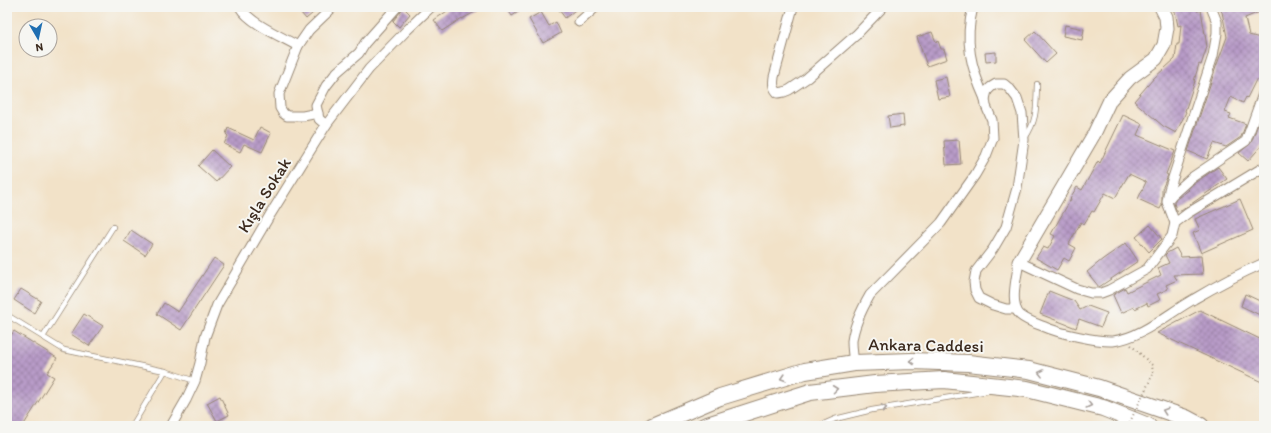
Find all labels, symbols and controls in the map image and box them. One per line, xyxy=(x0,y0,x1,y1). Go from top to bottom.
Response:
north arrow xyxy=(18,18,58,58)
text: N xyxy=(35,40,44,54)
street label: Kışla Sokak xyxy=(233,154,295,236)
street label: Ankara Caddesi xyxy=(868,334,984,356)
one-way arrow xyxy=(909,357,915,365)
one-way arrow xyxy=(1038,369,1045,378)
one-way arrow xyxy=(780,373,787,382)
one-way arrow xyxy=(832,385,838,394)
one-way arrow xyxy=(1085,400,1092,408)
one-way arrow xyxy=(881,404,887,413)
one-way arrow xyxy=(1162,407,1169,416)

